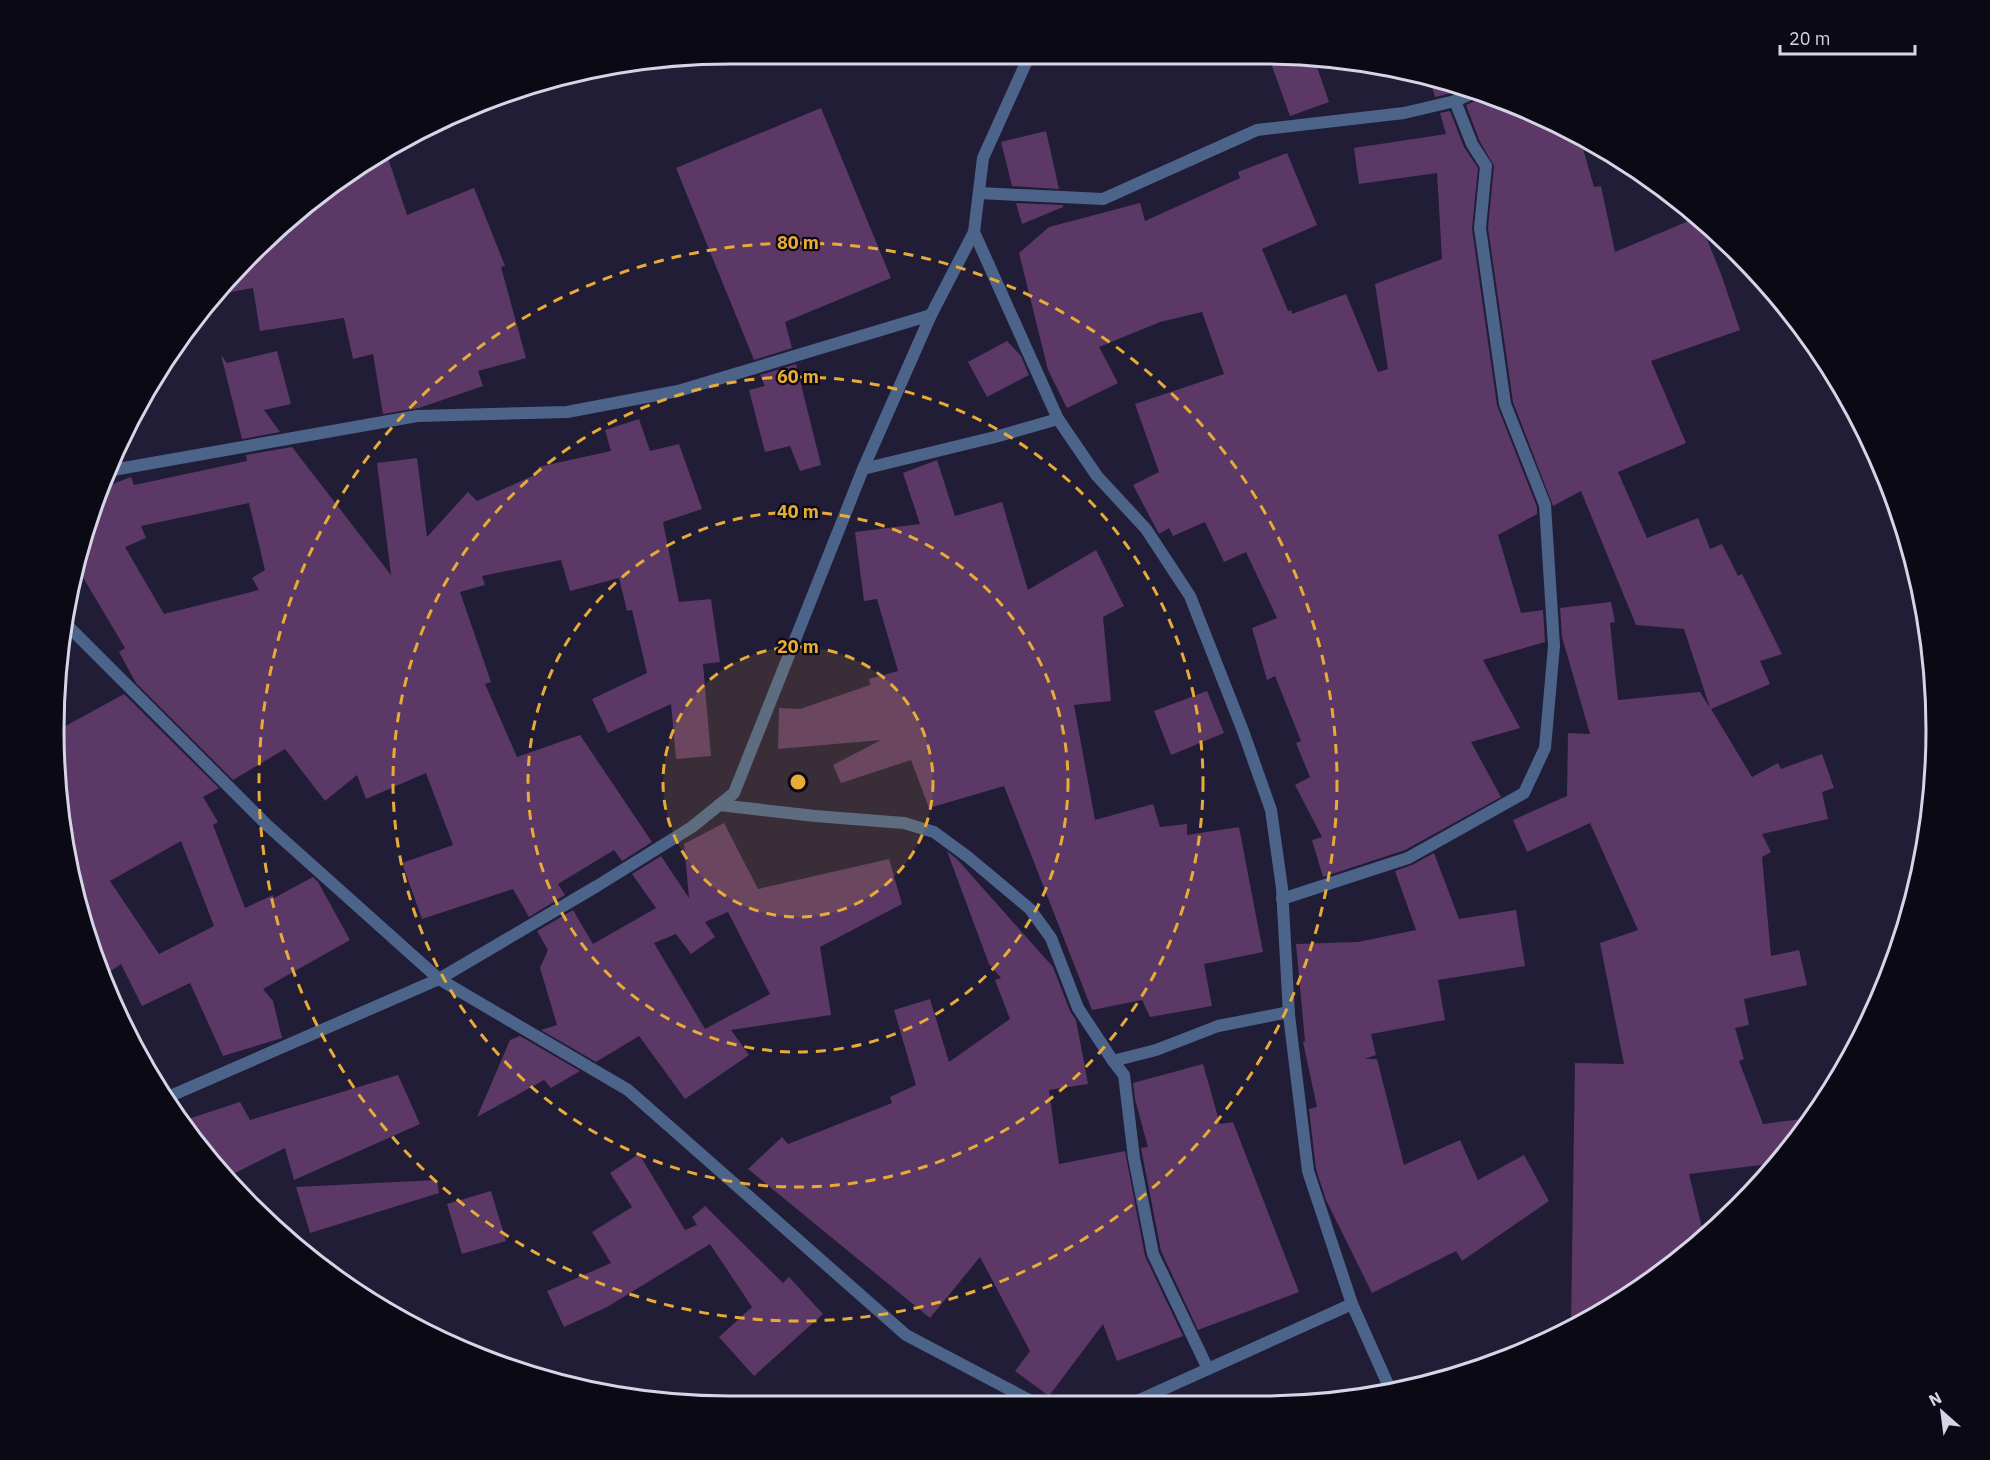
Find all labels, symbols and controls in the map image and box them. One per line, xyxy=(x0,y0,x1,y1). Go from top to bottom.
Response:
scale bar xyxy=(1780,18,1915,56)
text: 20 m xyxy=(1789,27,1831,50)
text: 80 m xyxy=(777,231,819,254)
text: 60 m xyxy=(777,365,819,388)
text: 40 m xyxy=(777,500,819,523)
text: 20 m xyxy=(777,635,819,658)
centre of rings xyxy=(788,772,808,792)
north arrow xyxy=(1912,1382,1972,1442)
text: N xyxy=(1925,1387,1945,1410)

